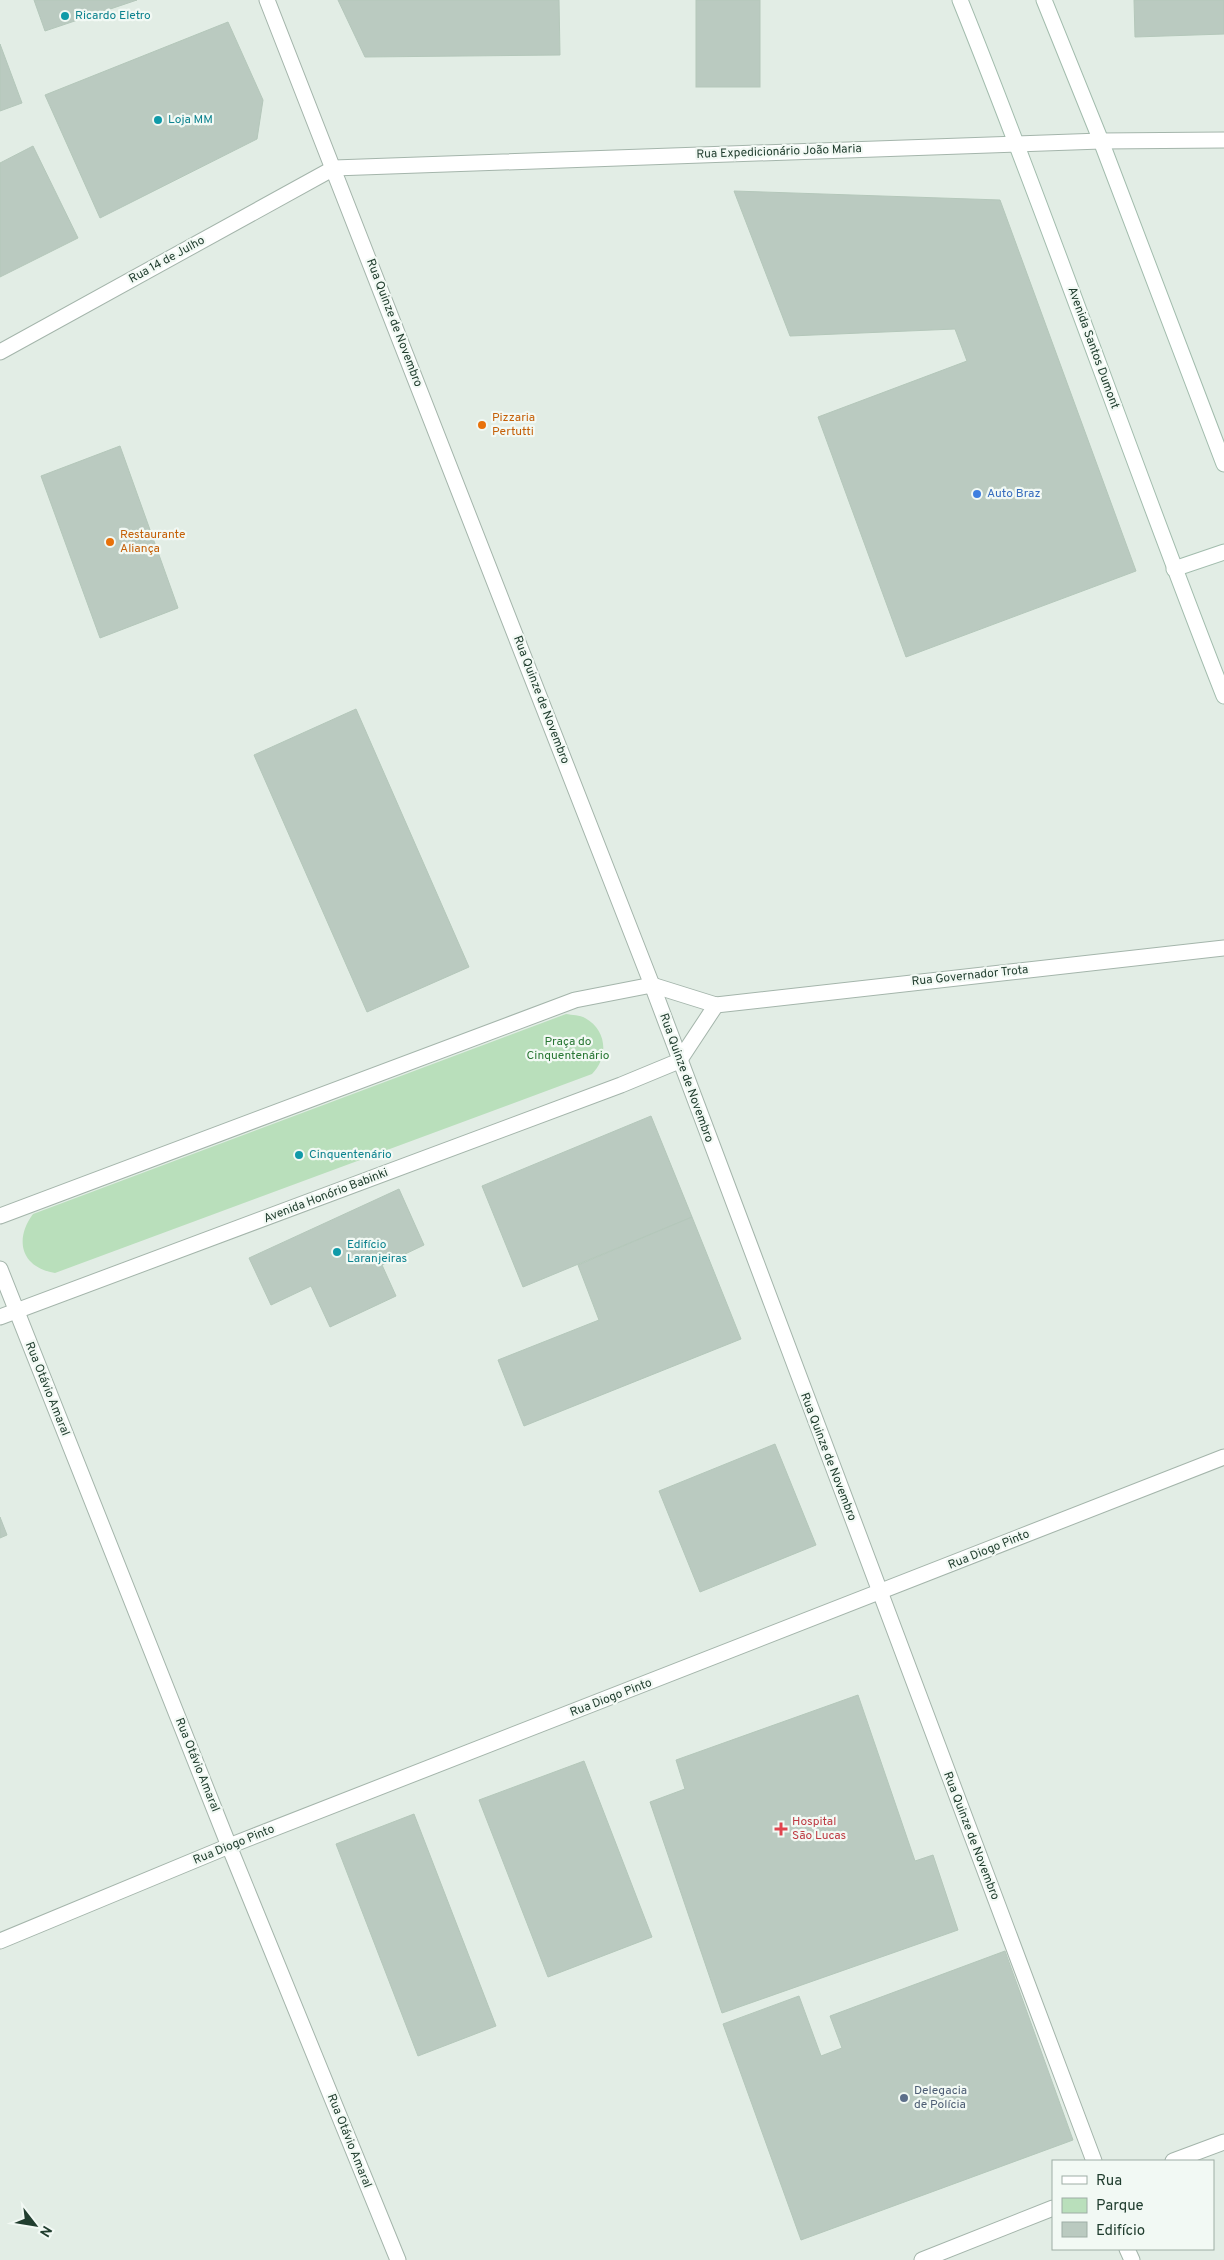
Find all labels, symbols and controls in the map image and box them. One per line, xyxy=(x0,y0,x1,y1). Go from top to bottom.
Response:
place label: Ricardo Eletro xyxy=(75,8,151,24)
marker: Ricardo Eletro xyxy=(59,10,71,22)
place label: Loja MM xyxy=(168,112,213,128)
marker: Loja MM xyxy=(152,114,164,126)
street label: Rua Expedicionário João Maria xyxy=(696,141,862,163)
street label: Rua 14 de Julho xyxy=(126,232,208,287)
street label: Rua Quinze de Novembro xyxy=(362,257,426,390)
street label: Avenida Santos Dumont xyxy=(1063,285,1123,411)
place label: Pizzaria Pertutti xyxy=(492,410,535,440)
marker: Pizzaria Pertutti xyxy=(476,419,488,431)
place label: Auto Braz xyxy=(987,486,1040,502)
marker: Auto Braz xyxy=(971,488,983,500)
place label: Restaurante Aliança xyxy=(120,527,185,557)
marker: Restaurante Aliança xyxy=(104,536,116,548)
street label: Rua Quinze de Novembro xyxy=(509,634,573,767)
street label: Rua Governador Trota xyxy=(911,962,1029,990)
street label: Rua Quinze de Novembro xyxy=(655,1011,717,1145)
park label: Praça do Cinquentenário xyxy=(527,1034,610,1064)
place label: Cinquentenário xyxy=(309,1147,392,1163)
marker: Cinquentenário xyxy=(293,1149,305,1161)
street label: Avenida Honório Babinki xyxy=(262,1165,390,1227)
place label: Edifício Laranjeiras xyxy=(347,1237,407,1267)
marker: Edifício Laranjeiras xyxy=(331,1246,343,1258)
street label: Rua Otávio Amaral xyxy=(21,1340,73,1438)
street label: Rua Quinze de Novembro xyxy=(796,1391,860,1524)
street label: Rua Diogo Pinto xyxy=(946,1526,1032,1574)
street label: Rua Diogo Pinto xyxy=(568,1675,654,1721)
street label: Rua Otávio Amaral xyxy=(171,1716,223,1814)
street label: Rua Quinze de Novembro xyxy=(939,1770,1003,1903)
place label: Hospital São Lucas xyxy=(792,1814,846,1844)
street label: Rua Diogo Pinto xyxy=(191,1821,277,1869)
marker: Hospital São Lucas xyxy=(774,1822,788,1836)
place label: Delegacia de Polícia xyxy=(914,2083,967,2113)
street label: Rua Otávio Amaral xyxy=(323,2092,375,2190)
marker: Delegacia de Polícia xyxy=(898,2092,910,2104)
legend xyxy=(1052,2160,1214,2250)
text: Rua xyxy=(1096,2172,1122,2191)
text: Parque xyxy=(1096,2197,1144,2216)
north arrow xyxy=(10,2200,60,2250)
text: N xyxy=(35,2222,55,2240)
text: Edifício xyxy=(1096,2222,1145,2241)

